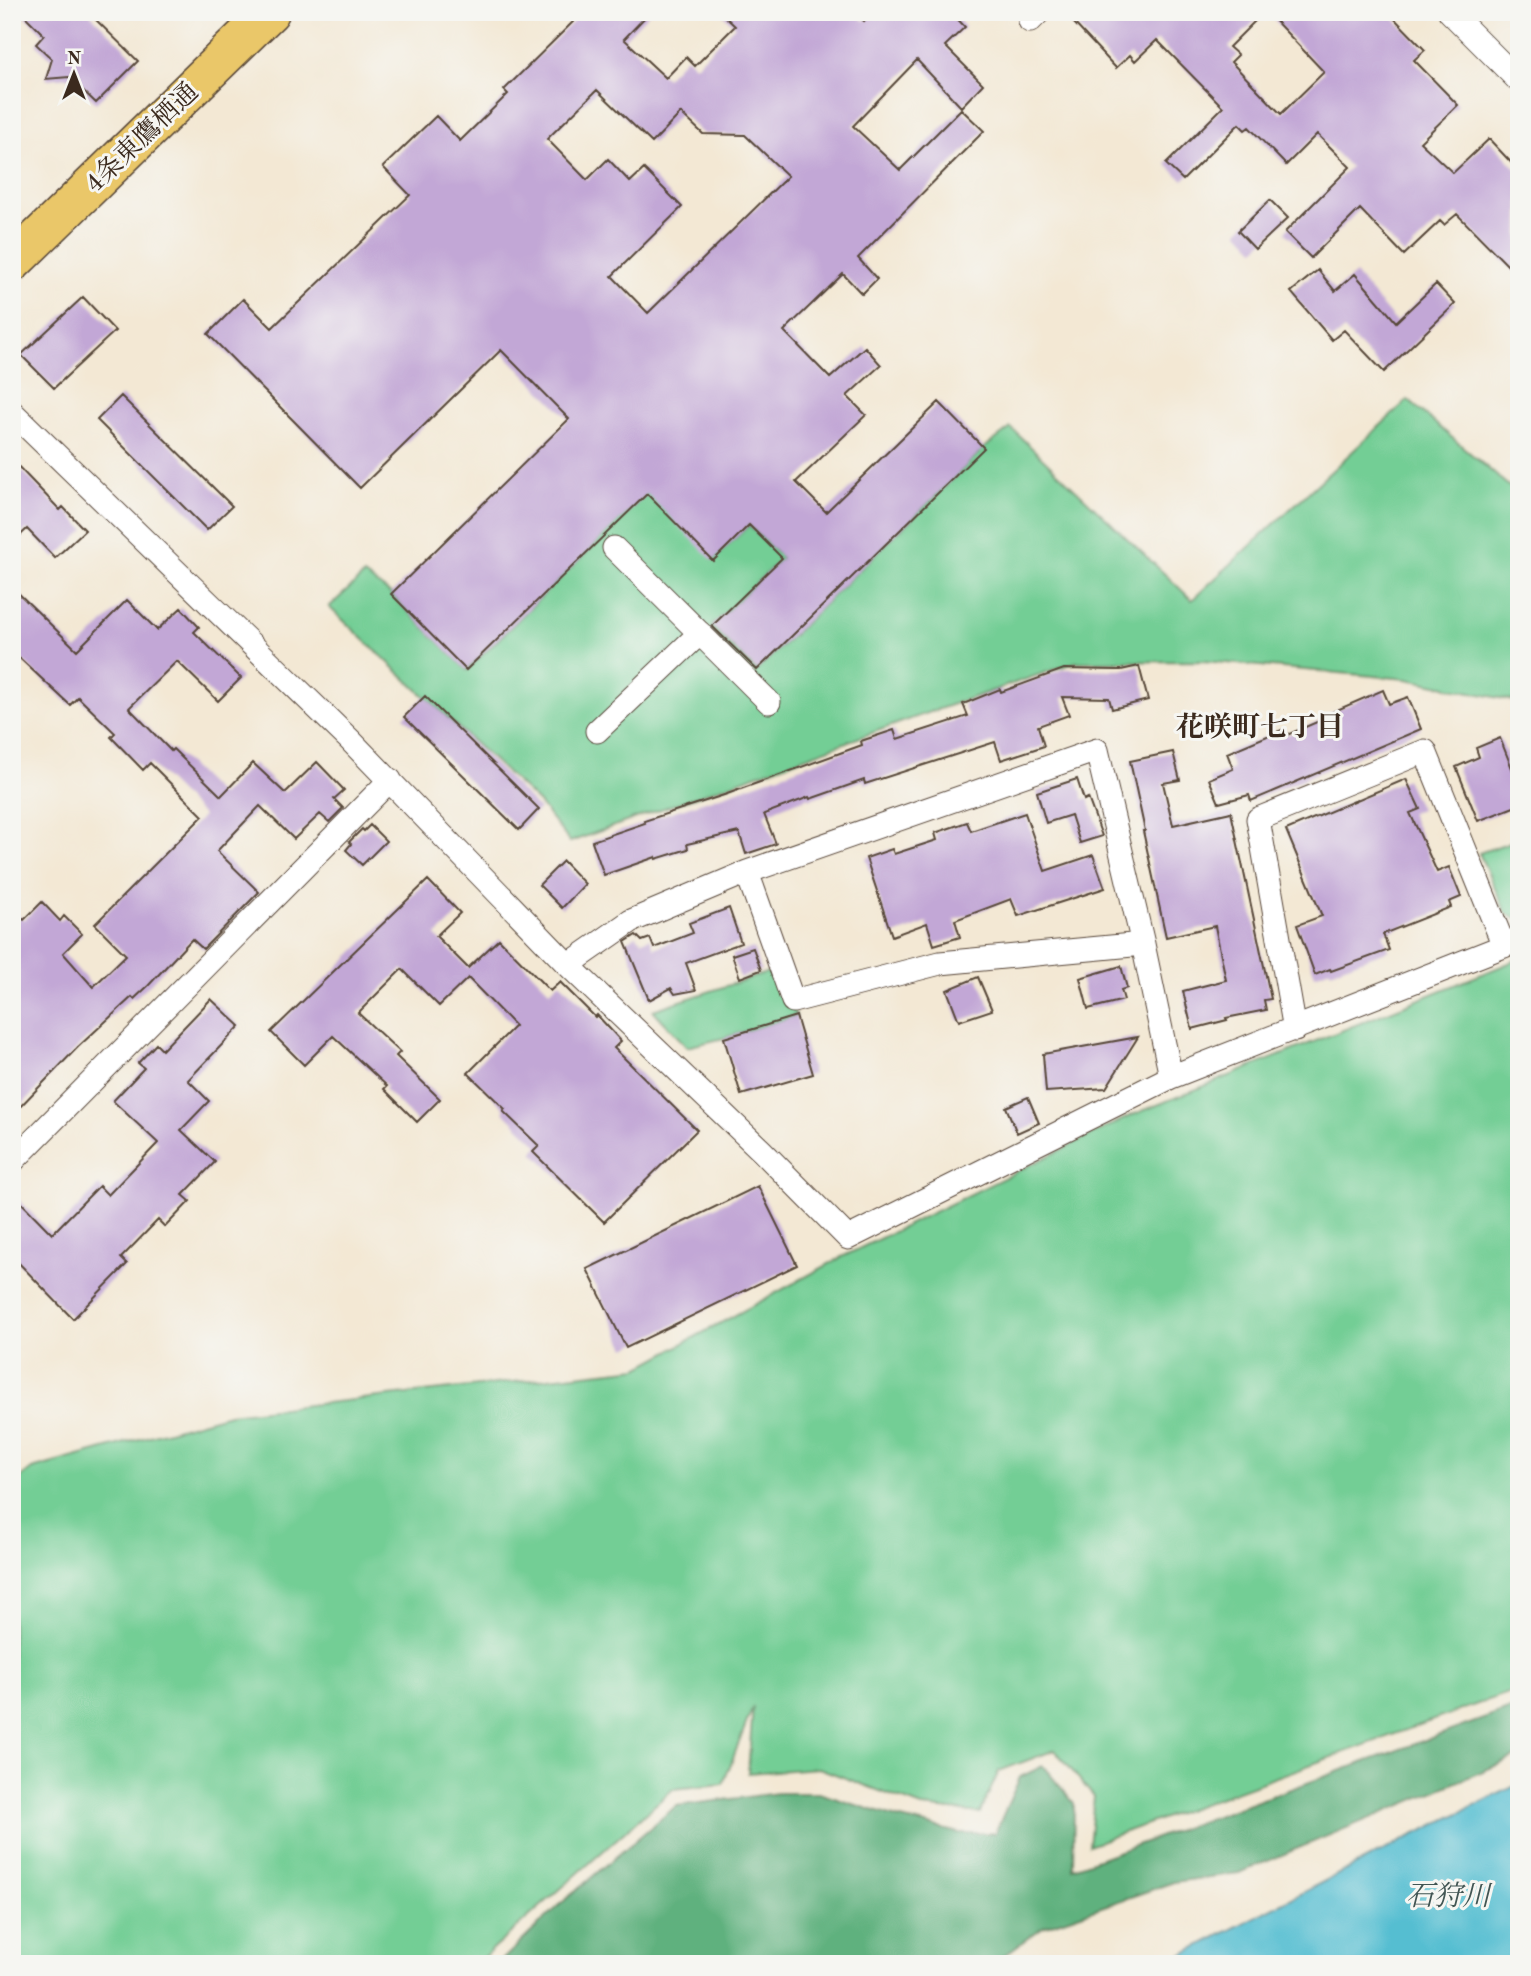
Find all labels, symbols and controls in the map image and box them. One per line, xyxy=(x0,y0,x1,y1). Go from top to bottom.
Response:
north arrow xyxy=(38,38,108,108)
text: N xyxy=(67,50,82,69)
street label: 4条東鷹栖通 xyxy=(80,77,204,198)
district label: 花咲町七丁目 xyxy=(1176,712,1344,743)
water label: 石狩川 xyxy=(1406,1881,1493,1912)

